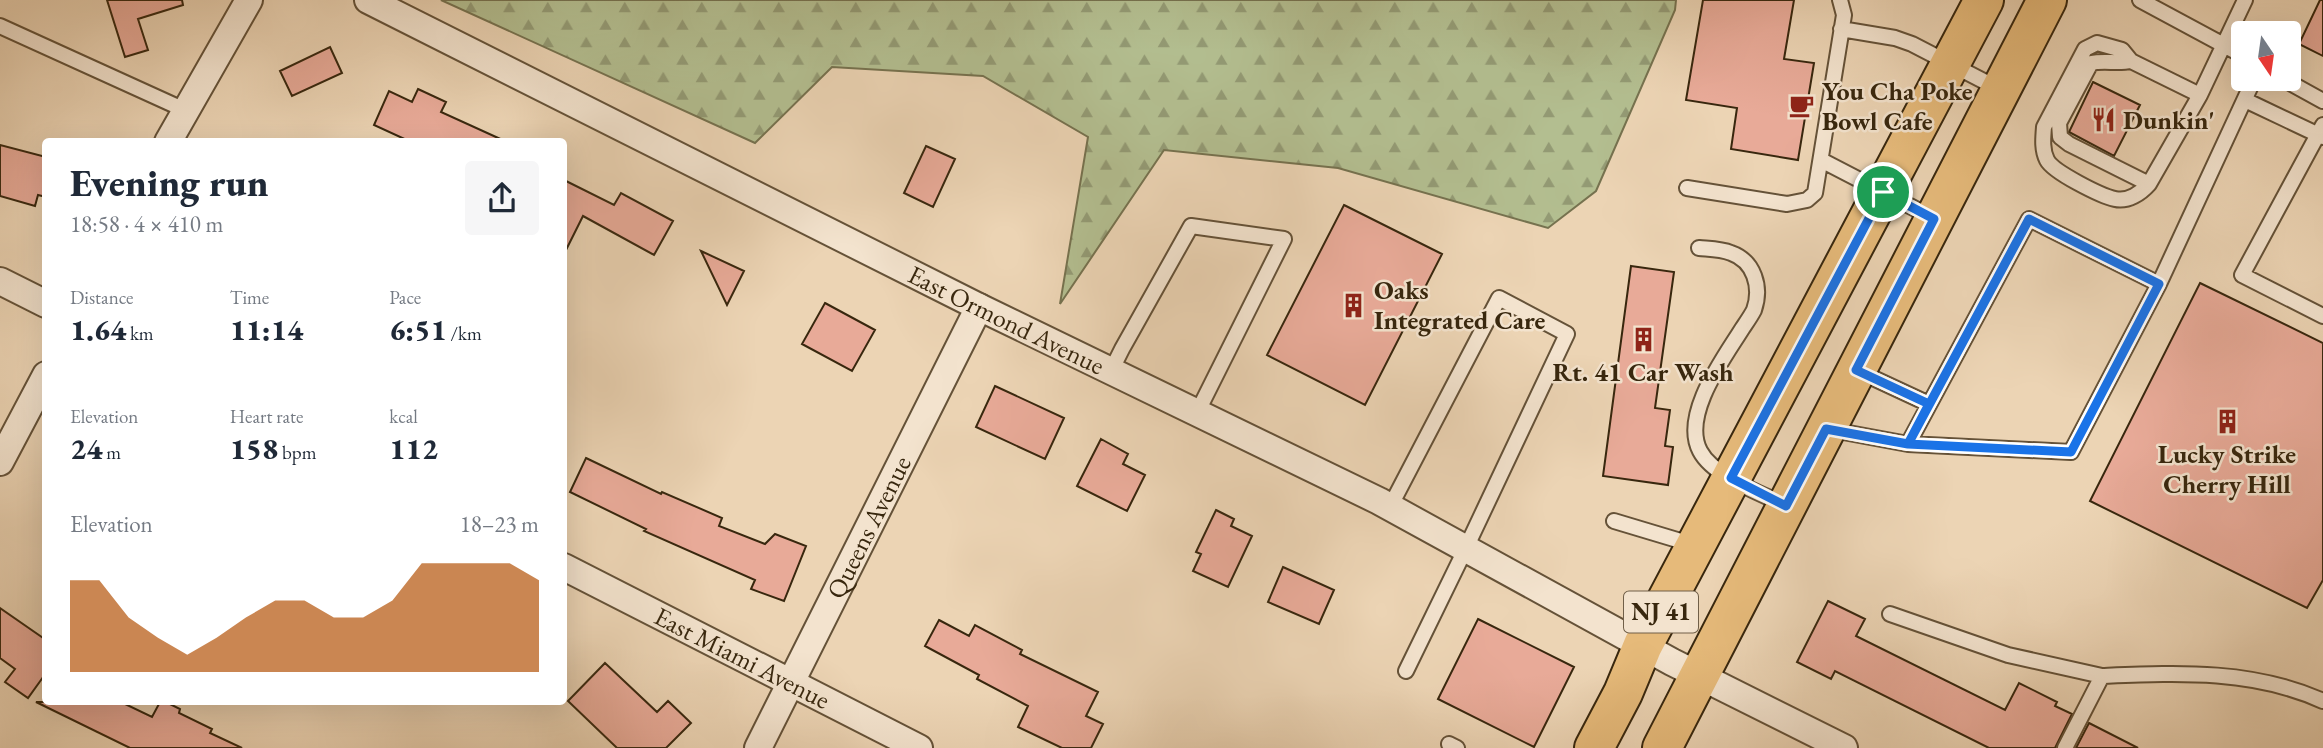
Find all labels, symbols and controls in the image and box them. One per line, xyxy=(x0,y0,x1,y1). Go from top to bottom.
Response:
north arrow xyxy=(2231,21,2301,91)
map controls xyxy=(2231,21,2301,91)
place label: You Cha Poke Bowl Cafe xyxy=(1822,74,1973,138)
cafe icon: You Cha Poke Bowl Cafe xyxy=(1788,92,1816,120)
place label: Dunkin' xyxy=(2123,103,2215,137)
restaurant icon: Dunkin' xyxy=(2089,106,2117,134)
text: Evening run xyxy=(70,158,268,207)
button: share xyxy=(465,161,539,235)
pin xyxy=(1853,162,1913,222)
icon: arrive xyxy=(1864,173,1902,211)
text: 18:58 · 4 × 410 m xyxy=(70,209,223,239)
street label: East Ormond Avenue xyxy=(902,257,1110,382)
place label: Oaks Integrated Care xyxy=(1374,273,1546,337)
text: Distance xyxy=(70,285,133,310)
text: Time xyxy=(230,285,269,310)
text: Pace xyxy=(389,285,421,310)
building icon: Oaks Integrated Care xyxy=(1340,291,1368,319)
text: 1.64 xyxy=(70,310,126,349)
text: 11:14 xyxy=(230,310,303,349)
text: 6:51 xyxy=(389,310,447,349)
text: km xyxy=(126,321,154,346)
text: /km xyxy=(447,321,482,346)
building icon: Rt. 41 Car Wash xyxy=(1629,326,1657,354)
place label: Rt. 41 Car Wash xyxy=(1553,355,1734,389)
text: Elevation xyxy=(70,404,138,429)
text: Heart rate xyxy=(230,404,303,429)
text: kcal xyxy=(389,404,418,429)
building icon: Lucky Strike Cherry Hill xyxy=(2213,408,2241,436)
text: 24 xyxy=(70,429,102,468)
text: 158 xyxy=(230,429,278,468)
text: 112 xyxy=(389,429,438,468)
place label: Lucky Strike Cherry Hill xyxy=(2158,437,2296,501)
text: m xyxy=(102,440,121,465)
text: bpm xyxy=(278,440,317,465)
street label: Queens Avenue xyxy=(819,450,919,604)
text: Elevation xyxy=(70,509,153,539)
text: 18–23 m xyxy=(460,509,539,539)
road number: NJ 41 xyxy=(1624,592,1698,632)
street label: East Miami Avenue xyxy=(649,599,836,717)

